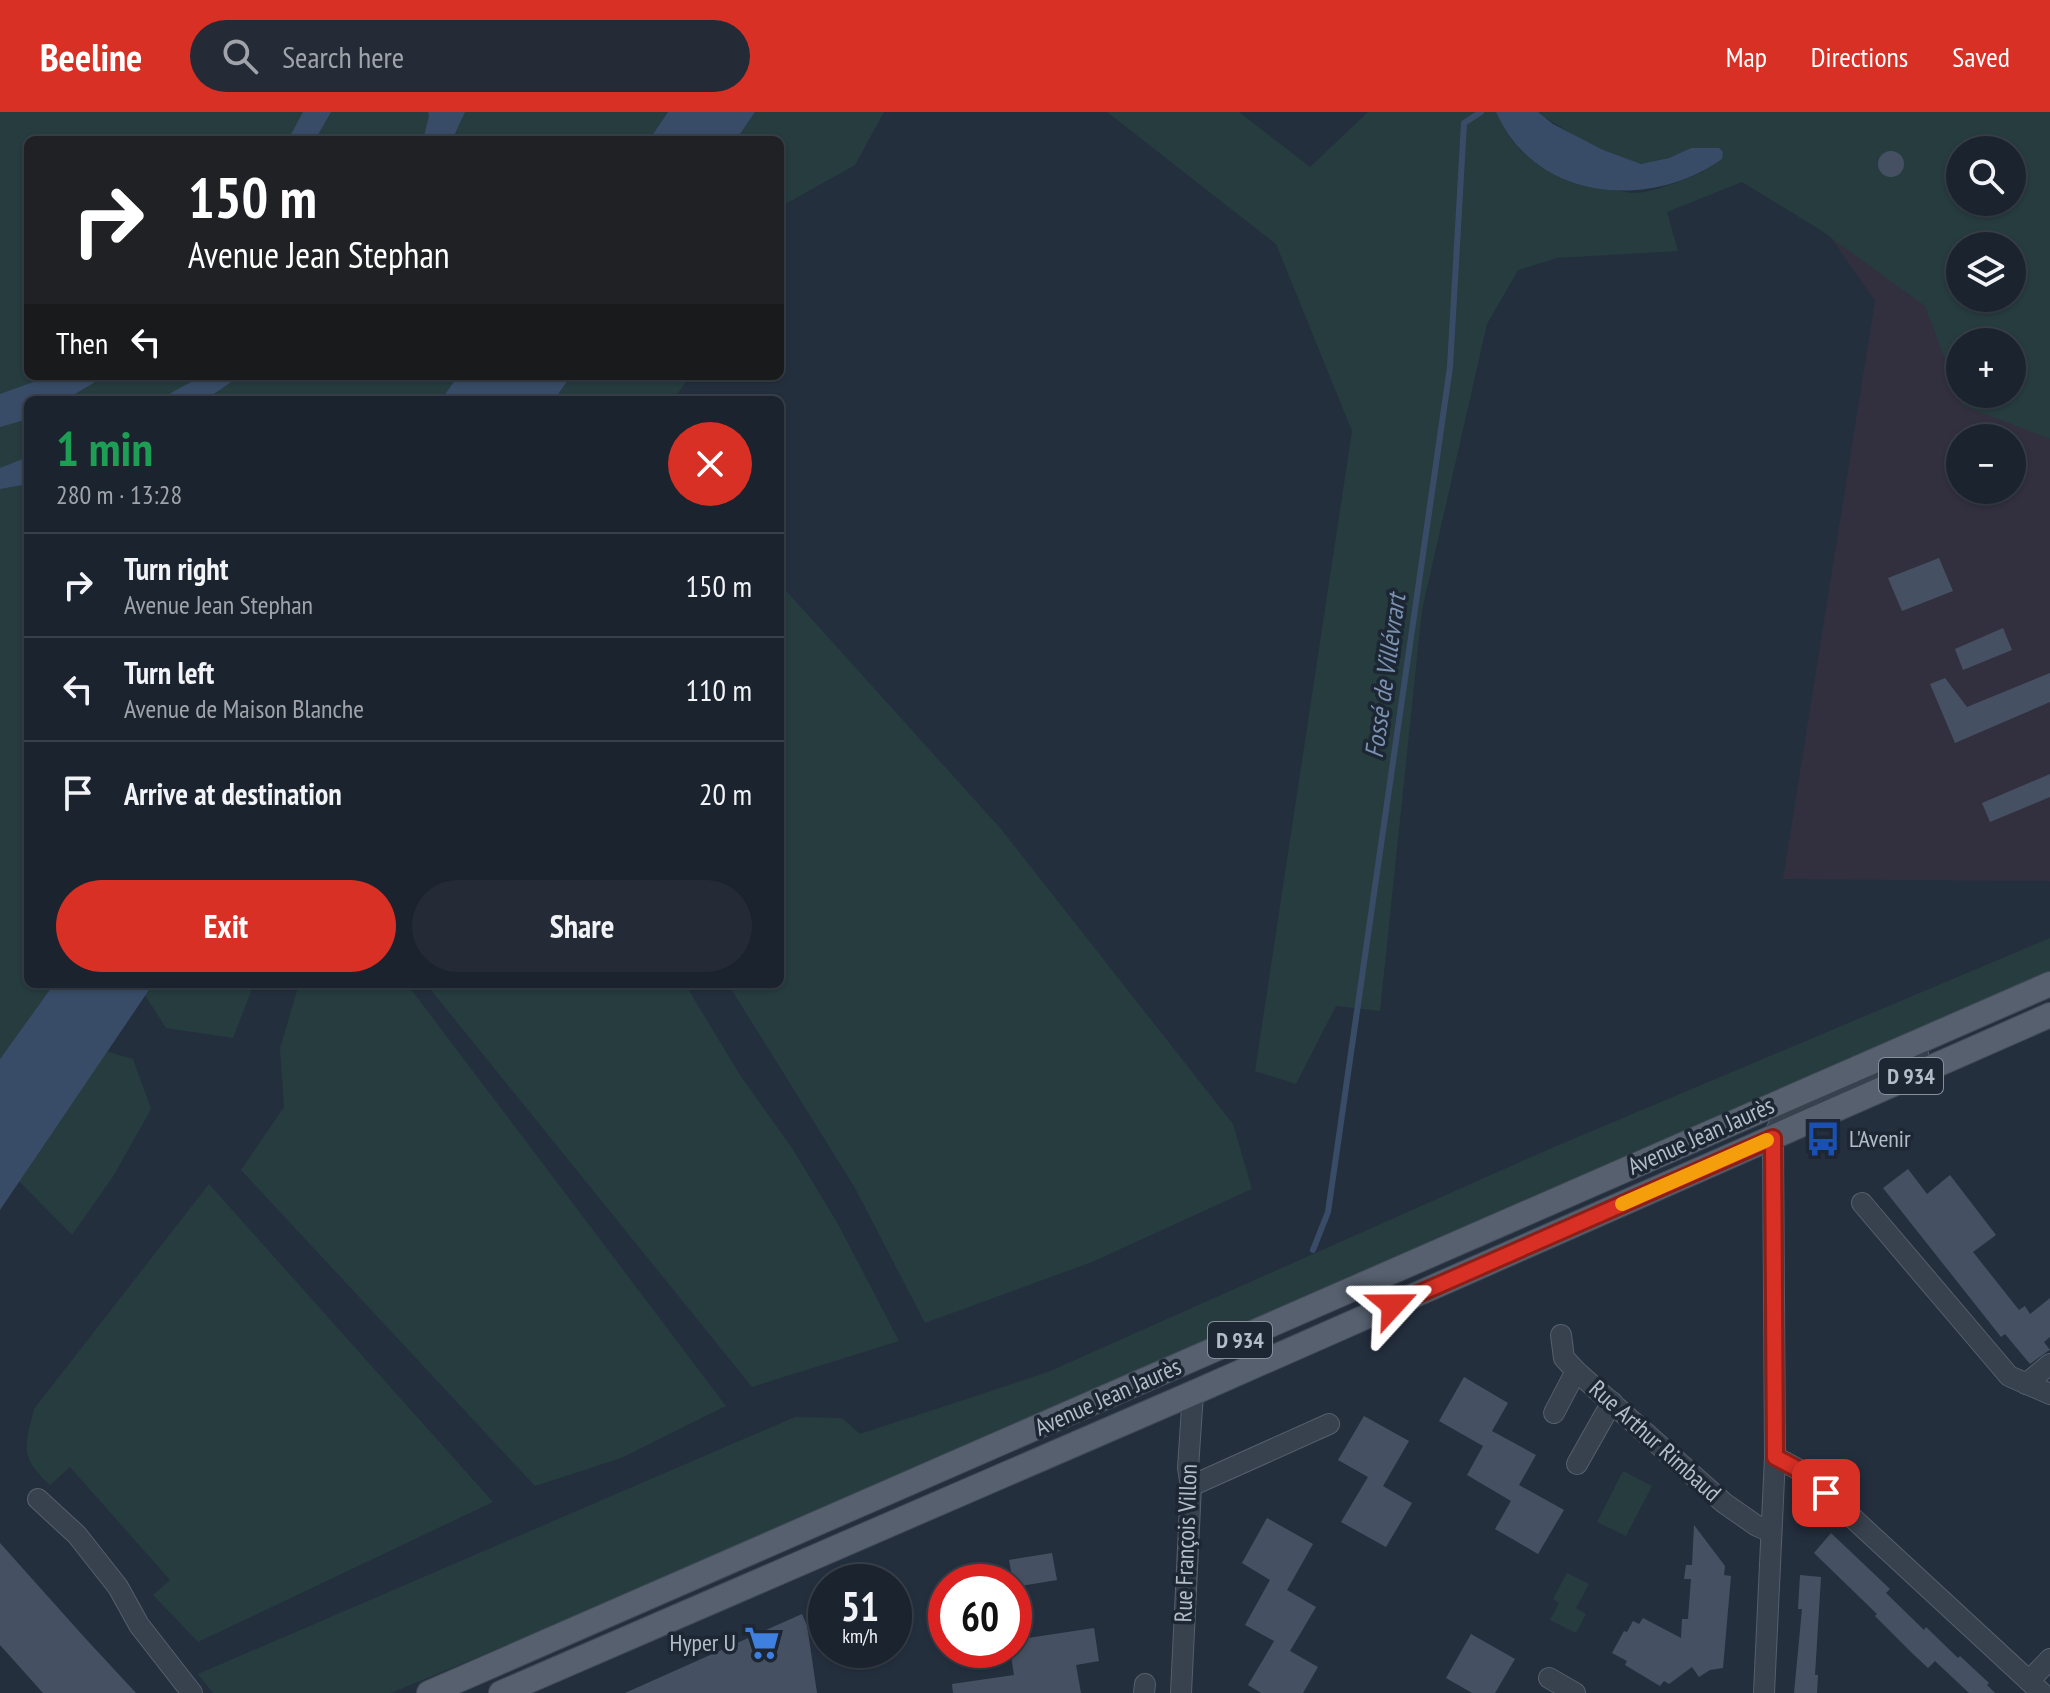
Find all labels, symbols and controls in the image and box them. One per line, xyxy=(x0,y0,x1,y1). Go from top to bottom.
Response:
search box xyxy=(190,20,750,92)
text: Beeline xyxy=(40,32,142,81)
icon: search xyxy=(218,34,262,78)
text: Search here xyxy=(282,37,404,76)
text: Map xyxy=(1726,38,1767,75)
text: Directions xyxy=(1811,38,1908,75)
text: Saved xyxy=(1952,38,2010,75)
map controls xyxy=(1946,136,2026,504)
button: search xyxy=(1946,136,2026,216)
text: 150 m xyxy=(188,161,317,233)
icon: right xyxy=(56,168,160,272)
text: Avenue Jean Stephan xyxy=(188,231,450,278)
button: layers xyxy=(1946,232,2026,312)
icon: left xyxy=(124,320,168,364)
text: Then xyxy=(56,323,108,362)
button: + xyxy=(1946,328,2026,408)
text: 1 min xyxy=(56,417,153,479)
button: close xyxy=(668,422,752,506)
button: − xyxy=(1946,424,2026,504)
text: 280 m · 13:28 xyxy=(56,478,182,511)
text: Turn right xyxy=(124,549,228,588)
icon: right xyxy=(56,563,100,607)
text: 150 m xyxy=(686,566,752,605)
text: Avenue Jean Stephan xyxy=(124,588,313,621)
water label: Fossé de Villévrart xyxy=(1357,589,1413,760)
text: Turn left xyxy=(124,653,214,692)
icon: left xyxy=(56,667,100,711)
text: 110 m xyxy=(686,670,752,709)
text: Avenue de Maison Blanche xyxy=(124,692,364,725)
icon: arrive xyxy=(56,771,100,815)
text: Arrive at destination xyxy=(124,774,342,813)
text: 20 m xyxy=(699,774,752,813)
button: Exit xyxy=(56,880,396,972)
button: Share xyxy=(412,880,752,972)
road number: D 934 xyxy=(1879,1058,1943,1094)
street label: Avenue Jean Jaurès xyxy=(1623,1089,1779,1182)
bus stop icon: L'Avenir xyxy=(1804,1120,1842,1158)
place label: L'Avenir xyxy=(1849,1123,1911,1154)
position arrow xyxy=(1351,1263,1435,1347)
road number: D 934 xyxy=(1208,1322,1272,1358)
street label: Avenue Jean Jaurès xyxy=(1030,1350,1186,1443)
street label: Rue Arthur Rimbaud xyxy=(1583,1373,1728,1508)
pin xyxy=(1792,1459,1860,1527)
street label: Rue François Villon xyxy=(1167,1463,1204,1623)
icon: arrive xyxy=(1804,1471,1848,1515)
speed limit sign: 60 xyxy=(928,1564,1032,1668)
text: 51 xyxy=(841,1580,879,1632)
text: km/h xyxy=(842,1623,878,1649)
supermarket icon: Hyper U xyxy=(743,1624,781,1662)
place label: Hyper U xyxy=(670,1627,736,1658)

